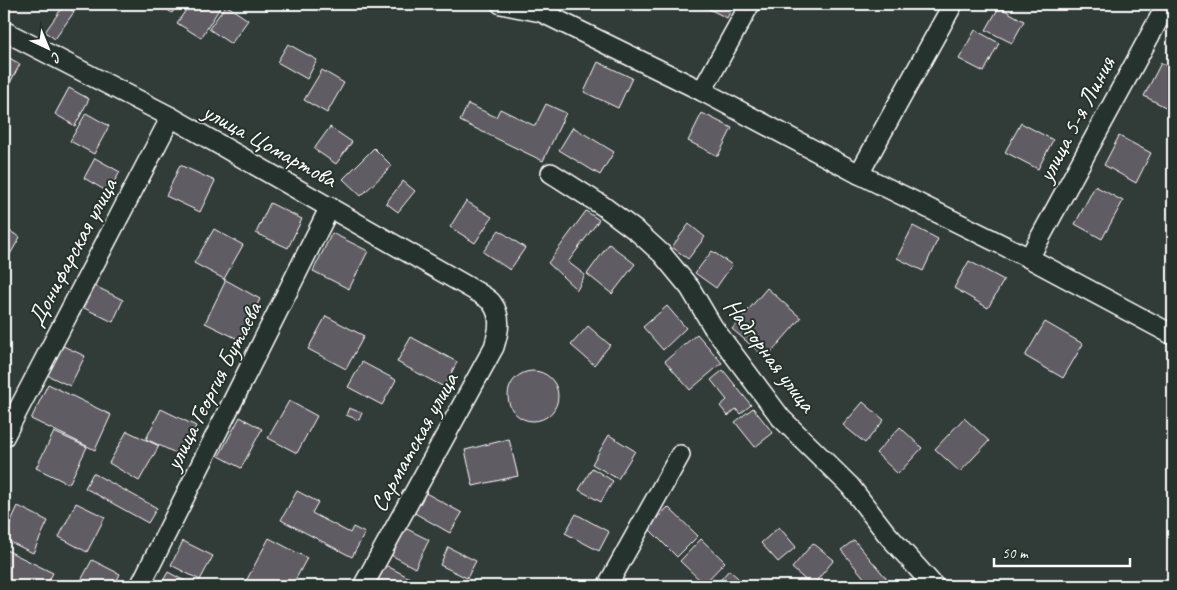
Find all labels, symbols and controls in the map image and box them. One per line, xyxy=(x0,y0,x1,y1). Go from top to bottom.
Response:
north arrow xyxy=(22,22,72,72)
text: С xyxy=(47,48,65,67)
street label: улица 5-я Линия xyxy=(1030,50,1122,188)
street label: улица Цомартова xyxy=(196,95,343,195)
street label: Донифарская улица xyxy=(20,172,124,331)
street label: Надгорная улица xyxy=(717,292,823,419)
street label: улица Георгия Бутаева xyxy=(157,296,269,477)
street label: Сарматская улица xyxy=(363,366,465,517)
scale bar xyxy=(994,535,1131,567)
text: 50 m xyxy=(1002,544,1029,563)

